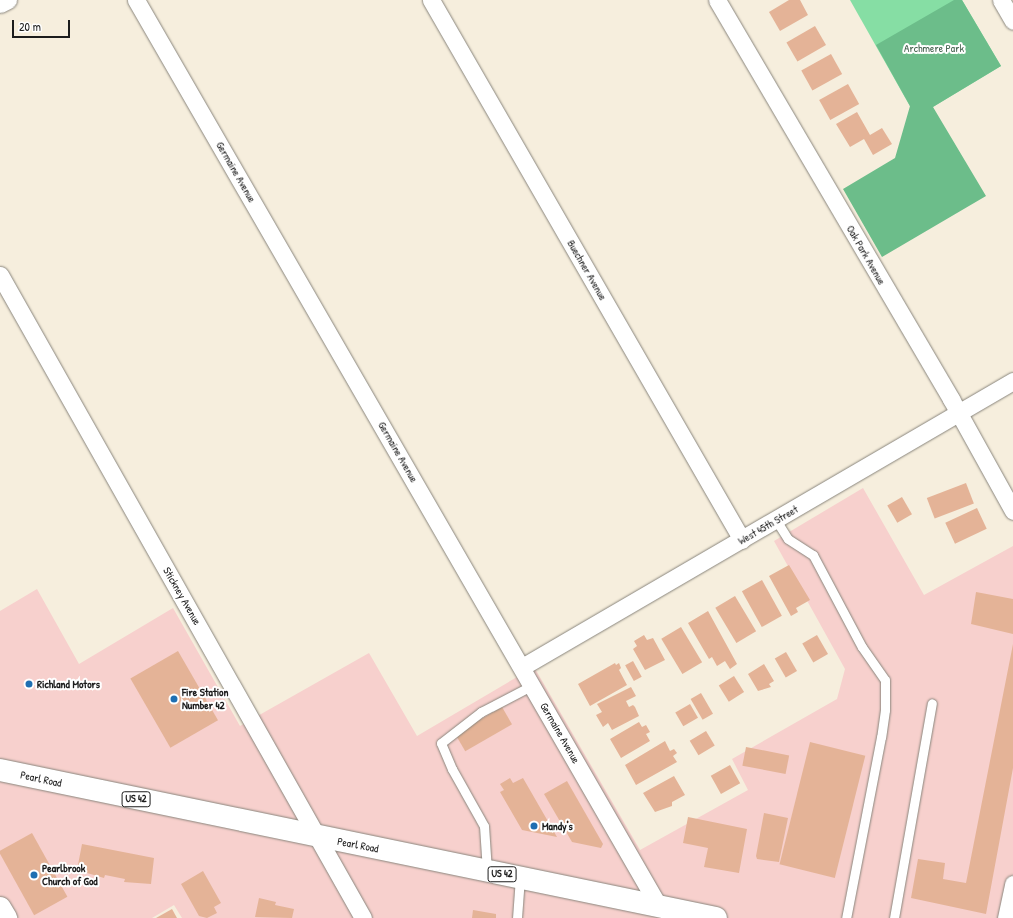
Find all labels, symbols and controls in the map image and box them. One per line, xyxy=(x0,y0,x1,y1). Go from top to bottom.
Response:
scale bar xyxy=(14,12,72,38)
text: 20 m xyxy=(19,18,41,35)
park label: Archmere Park xyxy=(904,41,964,55)
street label: Germaine Avenue xyxy=(213,139,259,205)
street label: Oak Park Avenue xyxy=(844,223,888,287)
street label: Buechner Avenue xyxy=(564,238,610,302)
street label: Germaine Avenue xyxy=(375,419,421,485)
street label: West 45th Street xyxy=(736,503,800,547)
street label: Stickney Avenue xyxy=(160,565,204,627)
place label: Richland Motors xyxy=(37,677,100,691)
marker: Richland Motors xyxy=(24,679,34,689)
place label: Fire Station Number 42 xyxy=(182,686,229,712)
marker: Fire Station Number 42 xyxy=(169,694,179,704)
street label: Germaine Avenue xyxy=(537,700,583,766)
street label: Pearl Road xyxy=(19,768,63,790)
road number: US 42 xyxy=(121,791,151,807)
place label: Mandy's xyxy=(542,819,573,833)
marker: Mandy's xyxy=(529,821,539,831)
street label: Pearl Road xyxy=(336,835,380,855)
place label: Pearlbrook Church of God xyxy=(42,862,98,888)
road number: US 42 xyxy=(487,866,517,882)
marker: Pearlbrook Church of God xyxy=(29,870,39,880)

